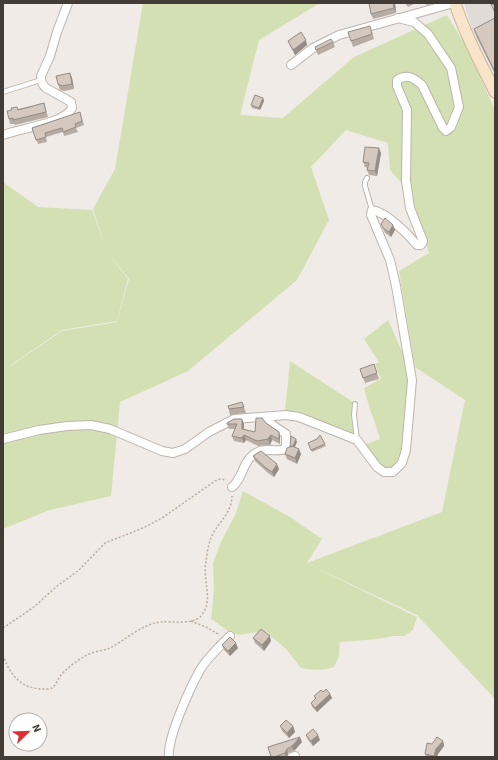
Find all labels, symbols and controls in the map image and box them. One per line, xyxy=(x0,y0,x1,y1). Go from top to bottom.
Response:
north arrow xyxy=(8,712,48,752)
text: N xyxy=(28,722,45,735)

